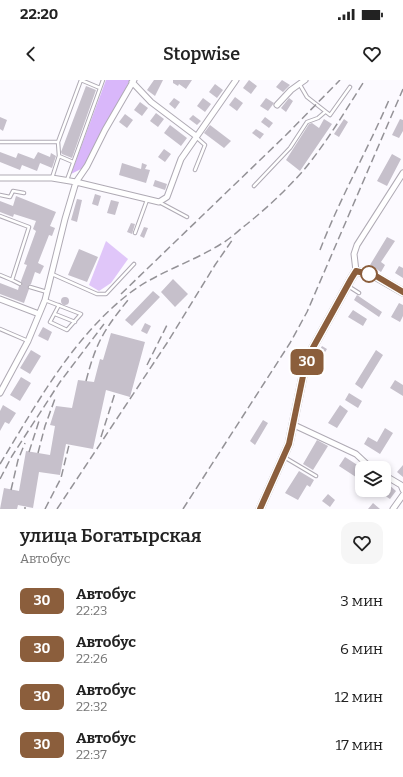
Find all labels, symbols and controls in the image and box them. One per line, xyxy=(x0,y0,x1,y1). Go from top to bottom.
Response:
text: 22:20 xyxy=(20,5,58,23)
icon: back xyxy=(20,43,42,65)
text: Stopwise xyxy=(163,43,240,65)
icon: heart xyxy=(361,43,383,65)
unlabelled marker xyxy=(360,265,378,283)
line badge: 30 xyxy=(289,349,325,375)
text: 30 xyxy=(299,353,315,370)
map controls xyxy=(355,461,391,497)
button: layers xyxy=(355,461,391,497)
button: heart xyxy=(341,522,383,564)
text: улица Богатырская xyxy=(20,524,202,547)
text: Автобус xyxy=(20,551,70,566)
text: Автобус xyxy=(76,585,136,603)
text: 30 xyxy=(34,592,50,609)
text: 3 мин xyxy=(340,592,383,610)
text: 22:23 xyxy=(76,603,107,618)
text: Автобус xyxy=(76,633,136,651)
text: 30 xyxy=(34,640,50,657)
text: 6 мин xyxy=(340,640,383,658)
text: 22:26 xyxy=(76,651,108,666)
text: Автобус xyxy=(76,681,136,699)
text: 30 xyxy=(34,688,50,705)
text: 12 мин xyxy=(335,688,383,706)
text: 22:32 xyxy=(76,699,107,714)
text: Автобус xyxy=(76,729,136,747)
text: 30 xyxy=(34,736,50,753)
text: 17 мин xyxy=(335,736,383,754)
text: 22:37 xyxy=(76,747,107,762)

